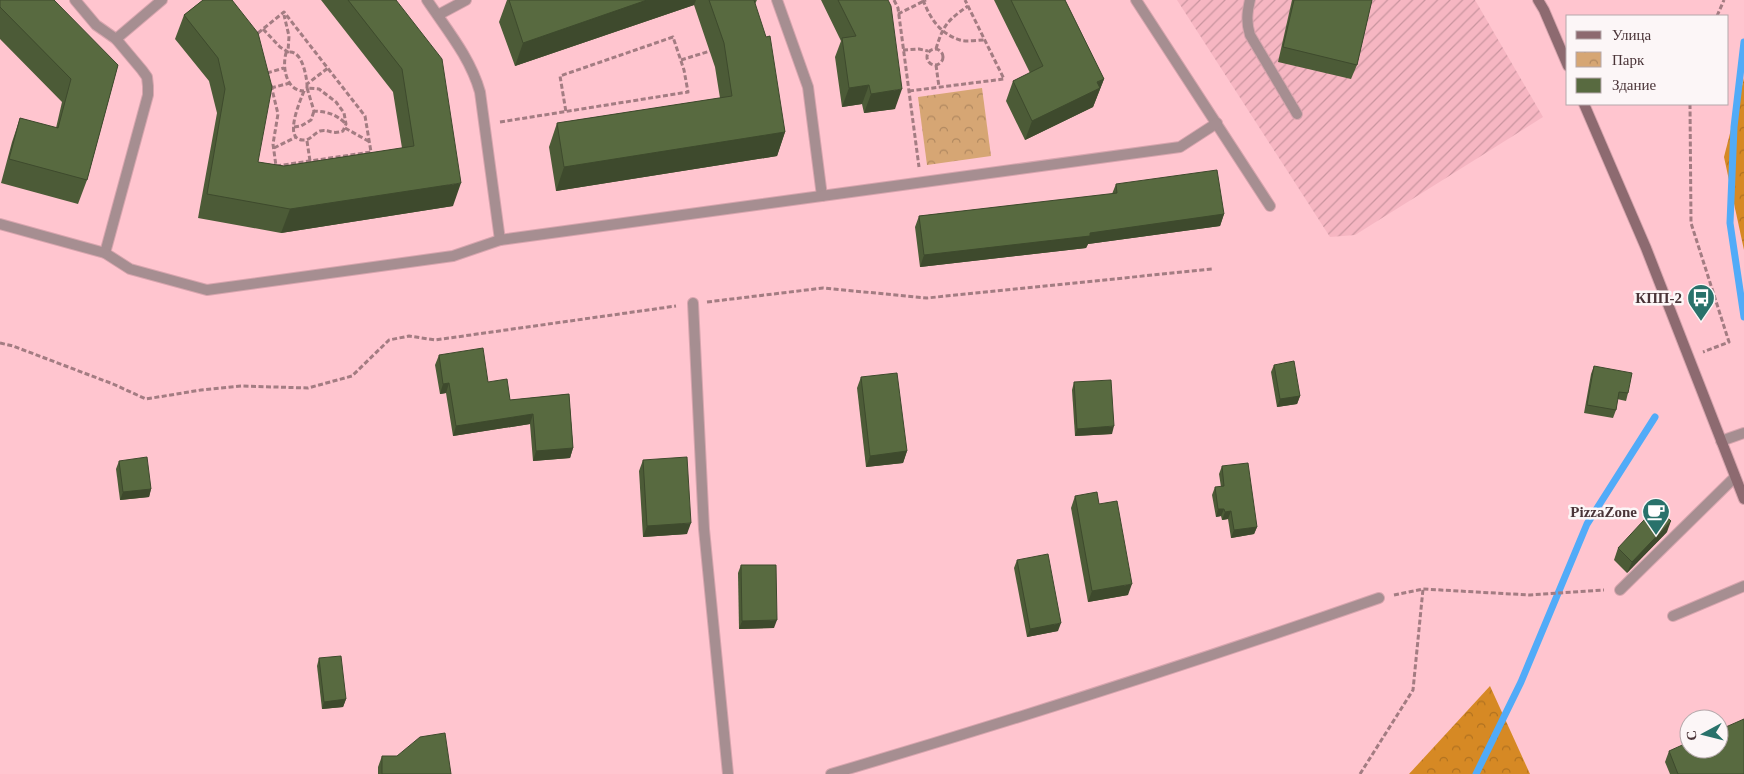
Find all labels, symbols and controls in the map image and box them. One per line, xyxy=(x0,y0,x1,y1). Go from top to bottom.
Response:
legend xyxy=(1566,15,1729,105)
text: Улица xyxy=(1612,27,1651,43)
text: Парк xyxy=(1612,52,1645,68)
text: Здание xyxy=(1612,77,1656,93)
bus stop icon: КПП-2 xyxy=(1686,283,1716,322)
place label: КПП-2 xyxy=(1635,290,1682,306)
cafe icon: PizzaZone xyxy=(1641,497,1671,536)
place label: PizzaZone xyxy=(1570,504,1637,520)
north arrow xyxy=(1679,709,1729,759)
text: С xyxy=(1684,730,1700,741)

